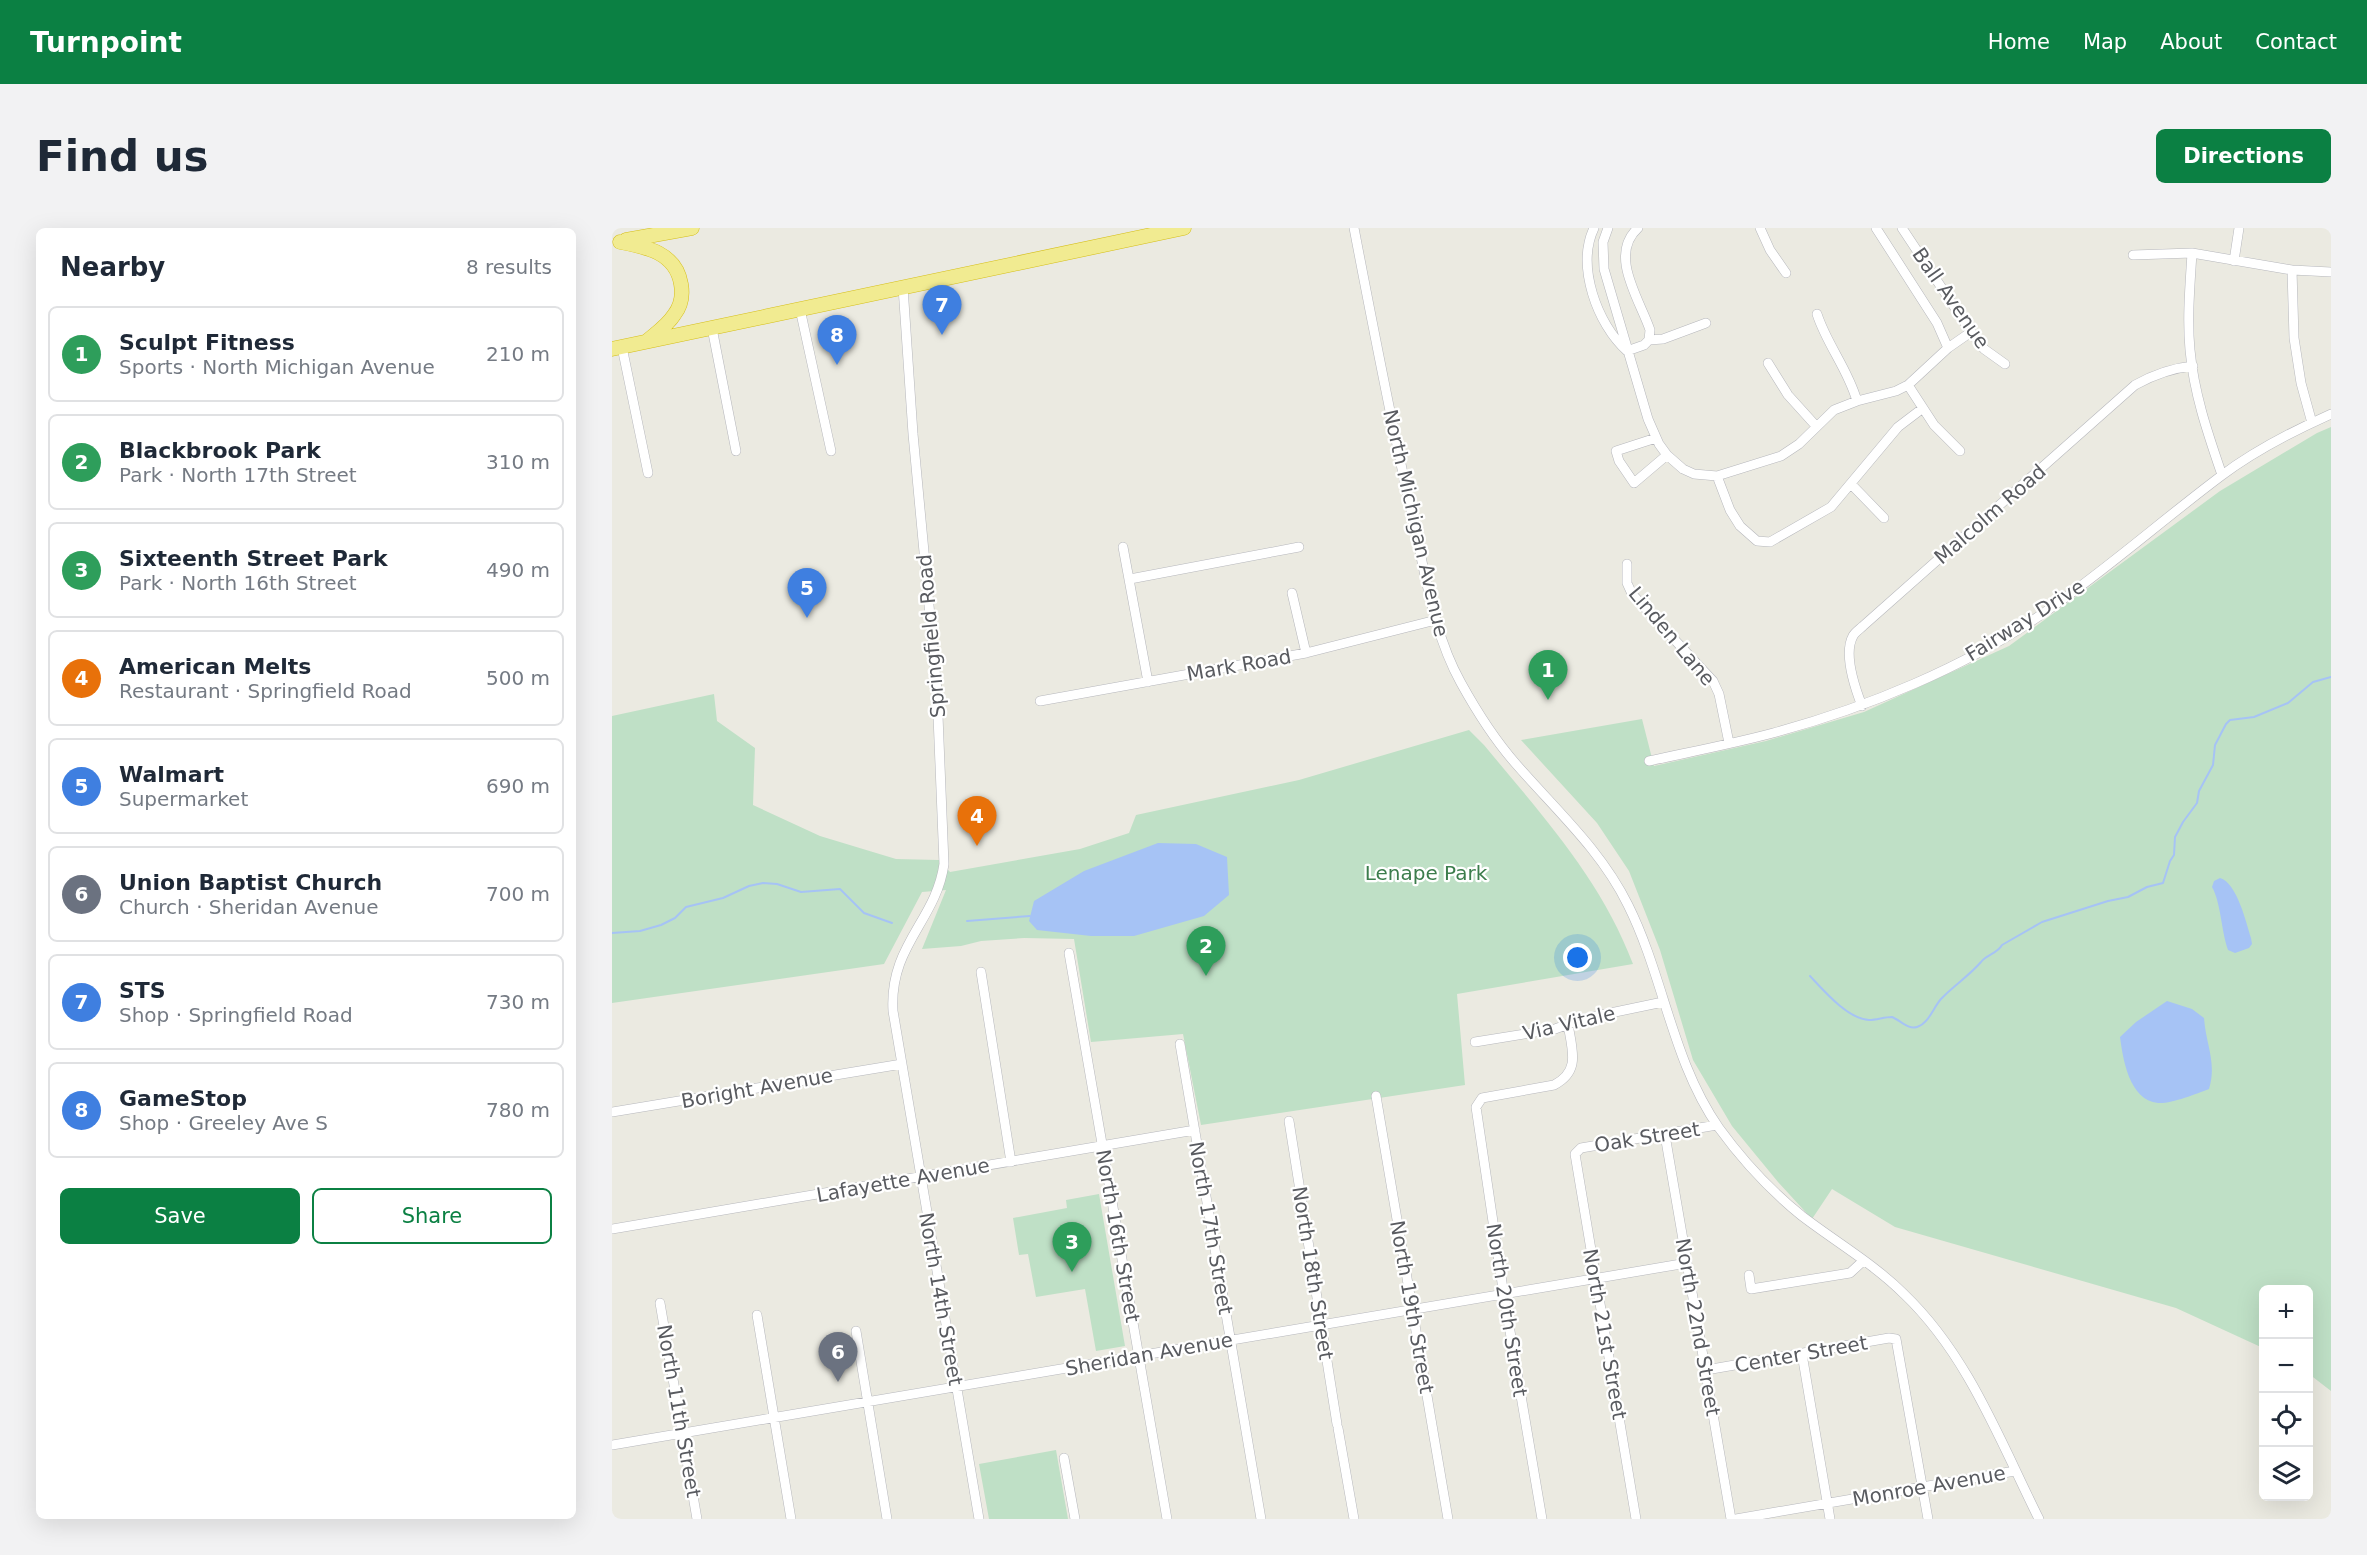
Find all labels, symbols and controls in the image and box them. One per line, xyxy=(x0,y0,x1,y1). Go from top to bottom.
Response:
text: Turnpoint xyxy=(30,26,182,59)
text: Home xyxy=(1988,30,2050,54)
text: Map xyxy=(2083,30,2127,54)
text: About xyxy=(2160,30,2222,54)
text: Contact xyxy=(2255,30,2337,54)
button: Directions xyxy=(2156,129,2331,183)
text: Find us xyxy=(36,132,209,181)
street label: Ball Avenue xyxy=(1907,243,1995,353)
text: Nearby xyxy=(60,252,165,282)
text: 8 results xyxy=(466,255,552,279)
pin: 7 xyxy=(922,285,962,335)
pin: 8 xyxy=(818,316,856,365)
text: Sculpt Fitness xyxy=(119,330,295,355)
text: 1 xyxy=(75,342,88,366)
text: 210 m xyxy=(486,342,550,366)
text: Sports · North Michigan Avenue xyxy=(119,355,435,379)
street label: North Michigan Avenue xyxy=(1378,407,1454,639)
text: Blackbrook Park xyxy=(119,438,321,463)
text: 2 xyxy=(75,450,88,474)
text: 310 m xyxy=(486,450,550,474)
street label: Malcolm Road xyxy=(1929,459,2051,569)
text: Park · North 17th Street xyxy=(119,463,357,487)
text: Sixteenth Street Park xyxy=(119,546,388,571)
street label: Springfield Road xyxy=(912,553,950,719)
text: 3 xyxy=(75,558,88,582)
text: 490 m xyxy=(486,558,550,582)
pin: 5 xyxy=(788,568,826,618)
text: Park · North 16th Street xyxy=(119,571,357,595)
street label: Fairway Drive xyxy=(1961,574,2089,666)
street label: Linden Lane xyxy=(1624,582,1720,690)
street label: Mark Road xyxy=(1185,644,1293,686)
pin: 1 xyxy=(1528,650,1568,700)
text: American Melts xyxy=(119,654,311,679)
text: 4 xyxy=(75,666,88,690)
text: 500 m xyxy=(486,666,550,690)
text: Restaurant · Springfield Road xyxy=(119,679,412,703)
text: Walmart xyxy=(119,762,224,787)
text: 5 xyxy=(75,774,88,798)
text: 690 m xyxy=(486,774,550,798)
text: Supermarket xyxy=(119,787,248,811)
pin: 4 xyxy=(958,796,997,846)
park label: Lenape Park xyxy=(1365,861,1488,885)
text: Union Baptist Church xyxy=(119,870,382,895)
text: 6 xyxy=(75,882,88,906)
text: 700 m xyxy=(486,882,550,906)
text: Church · Sheridan Avenue xyxy=(119,895,379,919)
pin: 2 xyxy=(1186,926,1226,976)
your location xyxy=(1563,943,1592,972)
text: STS xyxy=(119,978,166,1003)
text: 7 xyxy=(75,990,88,1014)
text: 730 m xyxy=(486,990,550,1014)
street label: Via Vitale xyxy=(1520,1001,1618,1045)
text: Shop · Springfield Road xyxy=(119,1003,353,1027)
street label: Boright Avenue xyxy=(679,1063,835,1113)
text: GameStop xyxy=(119,1086,247,1111)
text: 8 xyxy=(75,1098,88,1122)
text: 780 m xyxy=(486,1098,550,1122)
text: Shop · Greeley Ave S xyxy=(119,1111,328,1135)
street label: Oak Street xyxy=(1592,1117,1702,1157)
street label: North 17th Street xyxy=(1184,1140,1238,1317)
street label: North 16th Street xyxy=(1091,1148,1145,1325)
street label: Lafayette Avenue xyxy=(814,1153,992,1207)
street label: North 18th Street xyxy=(1287,1185,1339,1362)
button: Save xyxy=(60,1188,300,1244)
button: Share xyxy=(312,1188,552,1244)
street label: North 14th Street xyxy=(914,1211,968,1388)
street label: North 19th Street xyxy=(1385,1219,1439,1396)
pin: 3 xyxy=(1052,1222,1092,1272)
street label: North 20th Street xyxy=(1481,1222,1533,1399)
street label: North 22nd Street xyxy=(1671,1236,1725,1418)
street label: North 21st Street xyxy=(1578,1247,1632,1421)
map controls xyxy=(2259,1285,2313,1501)
button: + xyxy=(2259,1285,2313,1339)
street label: North 11th Street xyxy=(652,1323,706,1500)
street label: Sheridan Avenue xyxy=(1063,1327,1235,1381)
street label: Center Street xyxy=(1733,1330,1869,1377)
pin: 6 xyxy=(818,1332,858,1382)
button: − xyxy=(2259,1339,2313,1393)
button: locate xyxy=(2259,1393,2313,1447)
button: layers xyxy=(2259,1447,2313,1501)
street label: Monroe Avenue xyxy=(1851,1461,2007,1511)

